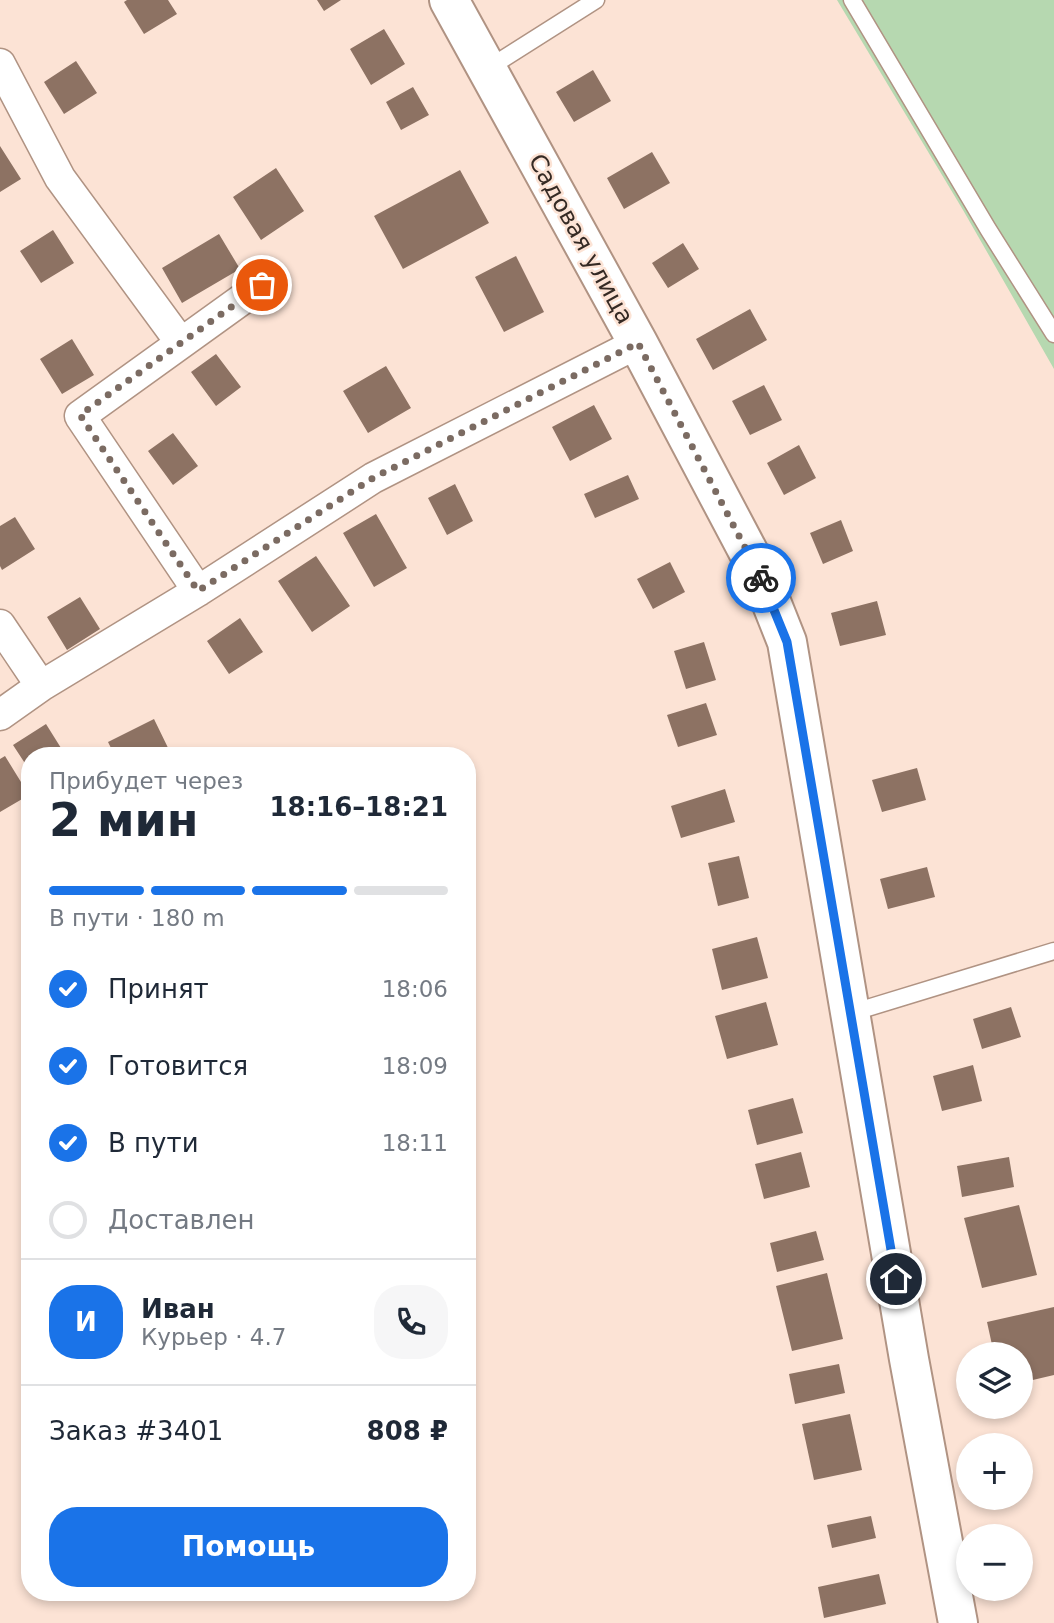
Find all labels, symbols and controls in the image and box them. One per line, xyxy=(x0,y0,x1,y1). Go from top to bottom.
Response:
street label: Садовая улица xyxy=(523,149,639,329)
pin xyxy=(232,255,292,315)
icon: bag xyxy=(243,266,281,304)
courier xyxy=(726,543,796,613)
icon: bike xyxy=(742,559,780,597)
text: Прибудет через xyxy=(49,768,243,794)
text: 18:16–18:21 xyxy=(269,792,448,822)
text: 2 мин xyxy=(49,793,199,847)
text: В пути · 180 m xyxy=(49,905,225,931)
icon: check xyxy=(49,970,87,1008)
text: Принят xyxy=(108,974,209,1004)
text: 18:06 xyxy=(382,976,448,1002)
icon: check xyxy=(49,1047,87,1085)
text: Готовится xyxy=(108,1051,248,1081)
text: 18:09 xyxy=(382,1053,448,1079)
icon: check xyxy=(49,1124,87,1162)
text: В пути xyxy=(108,1128,199,1158)
text: 18:11 xyxy=(382,1130,448,1156)
text: Доставлен xyxy=(108,1205,255,1235)
pin xyxy=(866,1249,926,1309)
icon: home xyxy=(877,1260,915,1298)
button: phone xyxy=(374,1285,448,1359)
text: Иван xyxy=(141,1294,215,1324)
text: И xyxy=(75,1307,97,1337)
text: Курьер · 4.7 xyxy=(141,1324,286,1350)
map controls xyxy=(956,1342,1033,1601)
button: layers xyxy=(956,1342,1033,1419)
text: Заказ #3401 xyxy=(49,1416,223,1446)
text: 808 ₽ xyxy=(367,1416,448,1446)
button: + xyxy=(956,1433,1033,1510)
button: Помощь xyxy=(49,1507,448,1587)
button: − xyxy=(956,1524,1033,1601)

